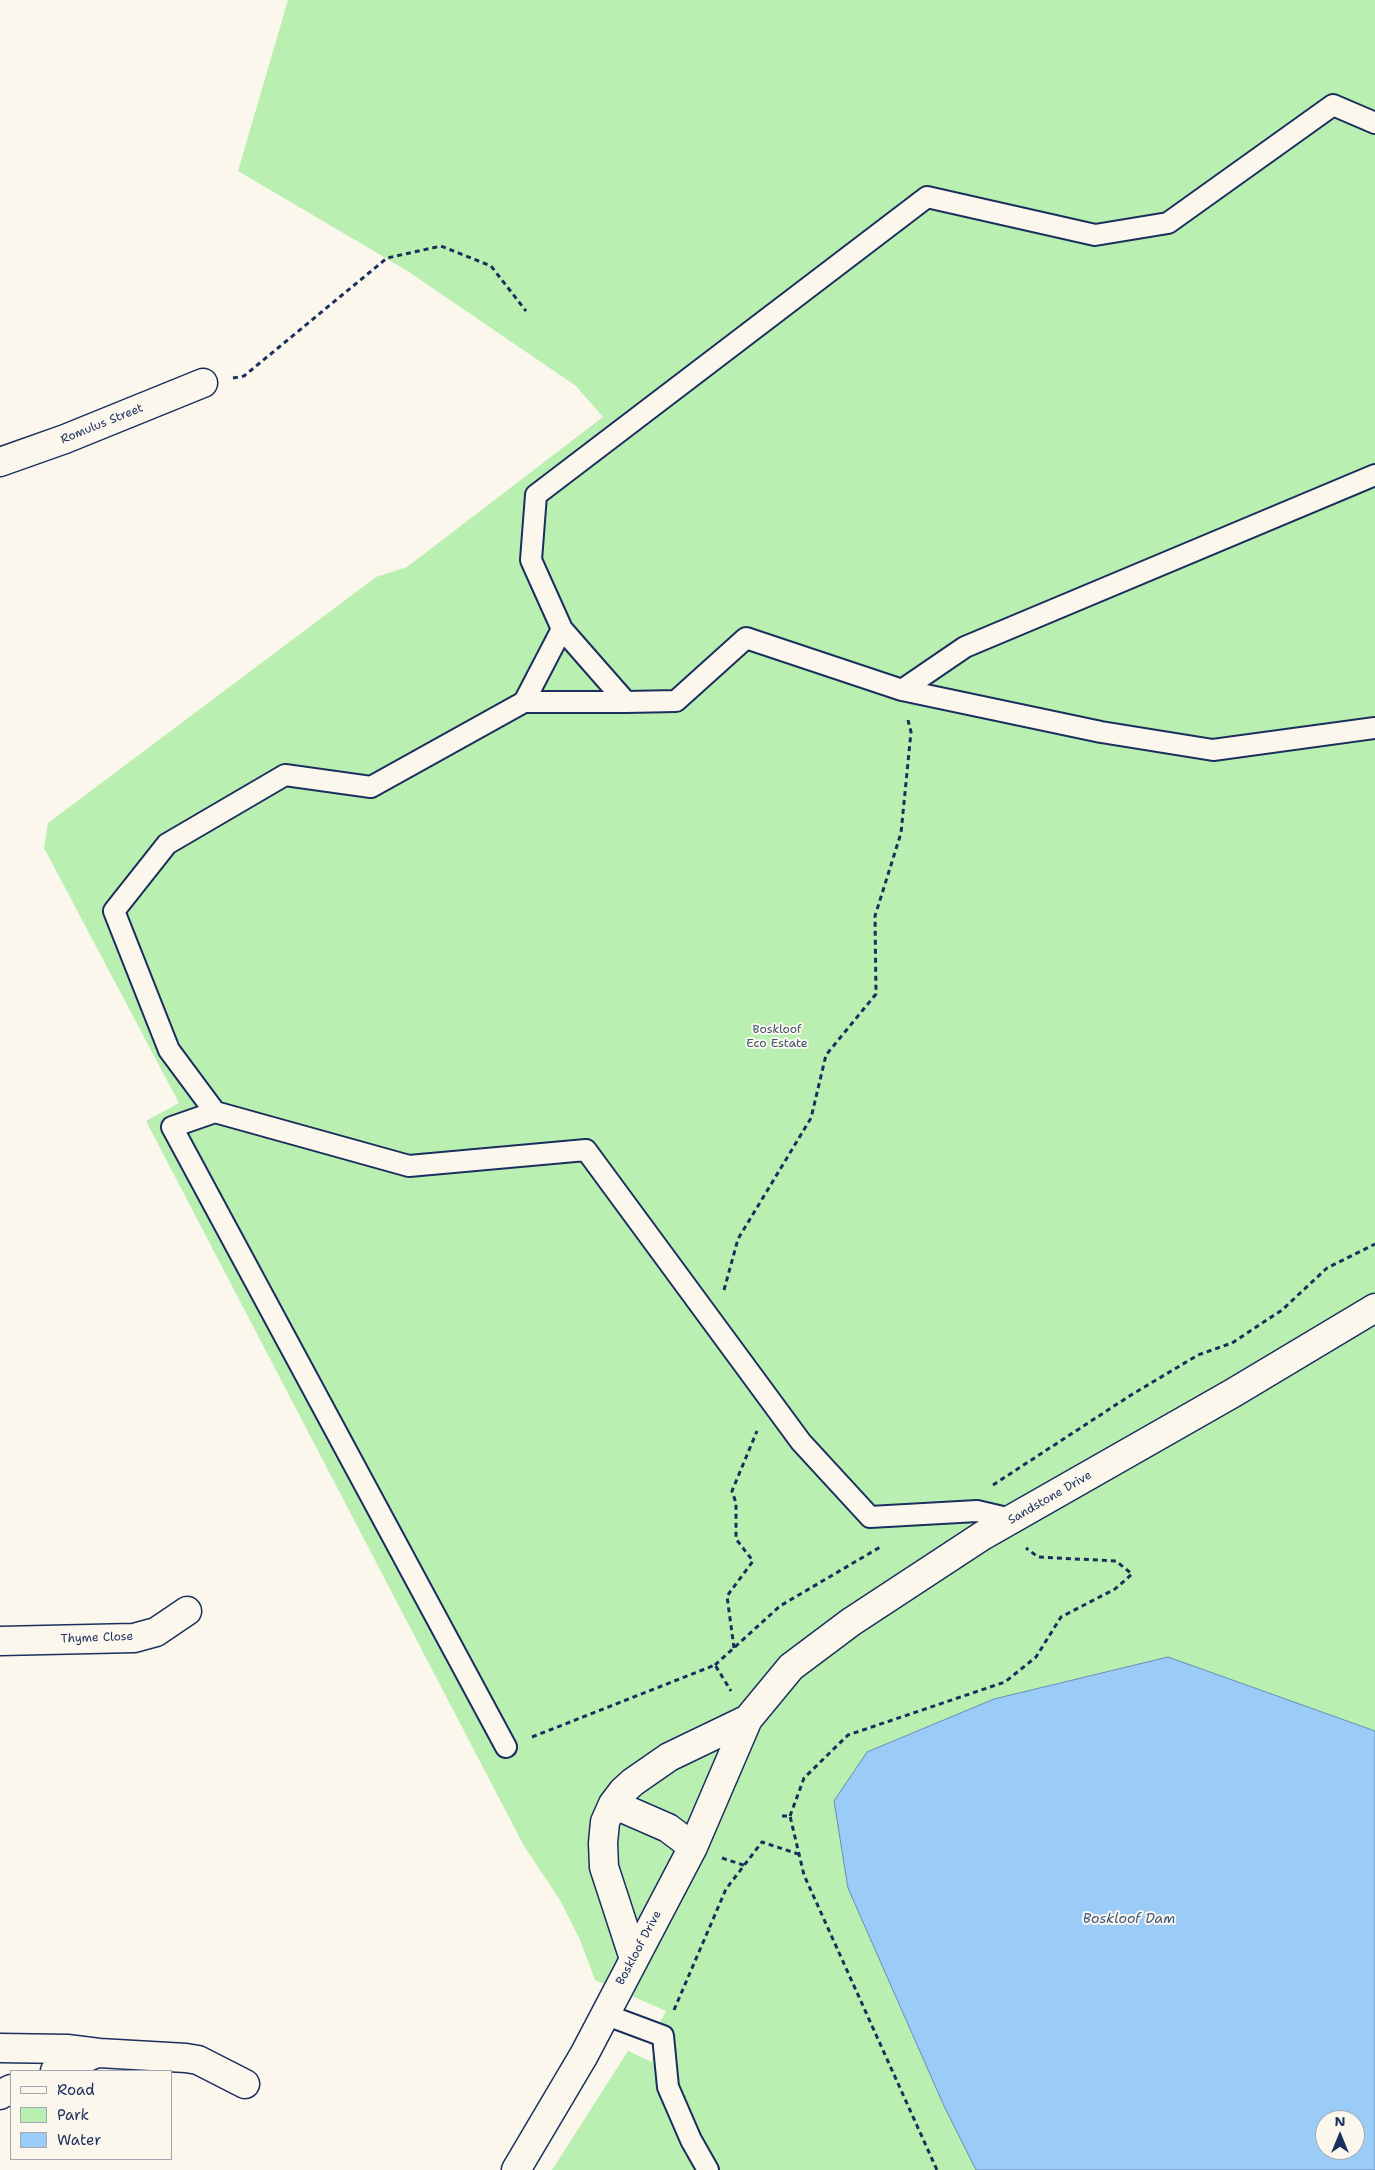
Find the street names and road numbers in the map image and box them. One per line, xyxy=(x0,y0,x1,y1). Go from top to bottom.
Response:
street label: Romulus Street xyxy=(59,401,145,447)
street label: Sandstone Drive xyxy=(1006,1468,1094,1528)
street label: Thyme Close xyxy=(60,1630,134,1646)
street label: Boskloof Drive xyxy=(613,1908,665,1988)

